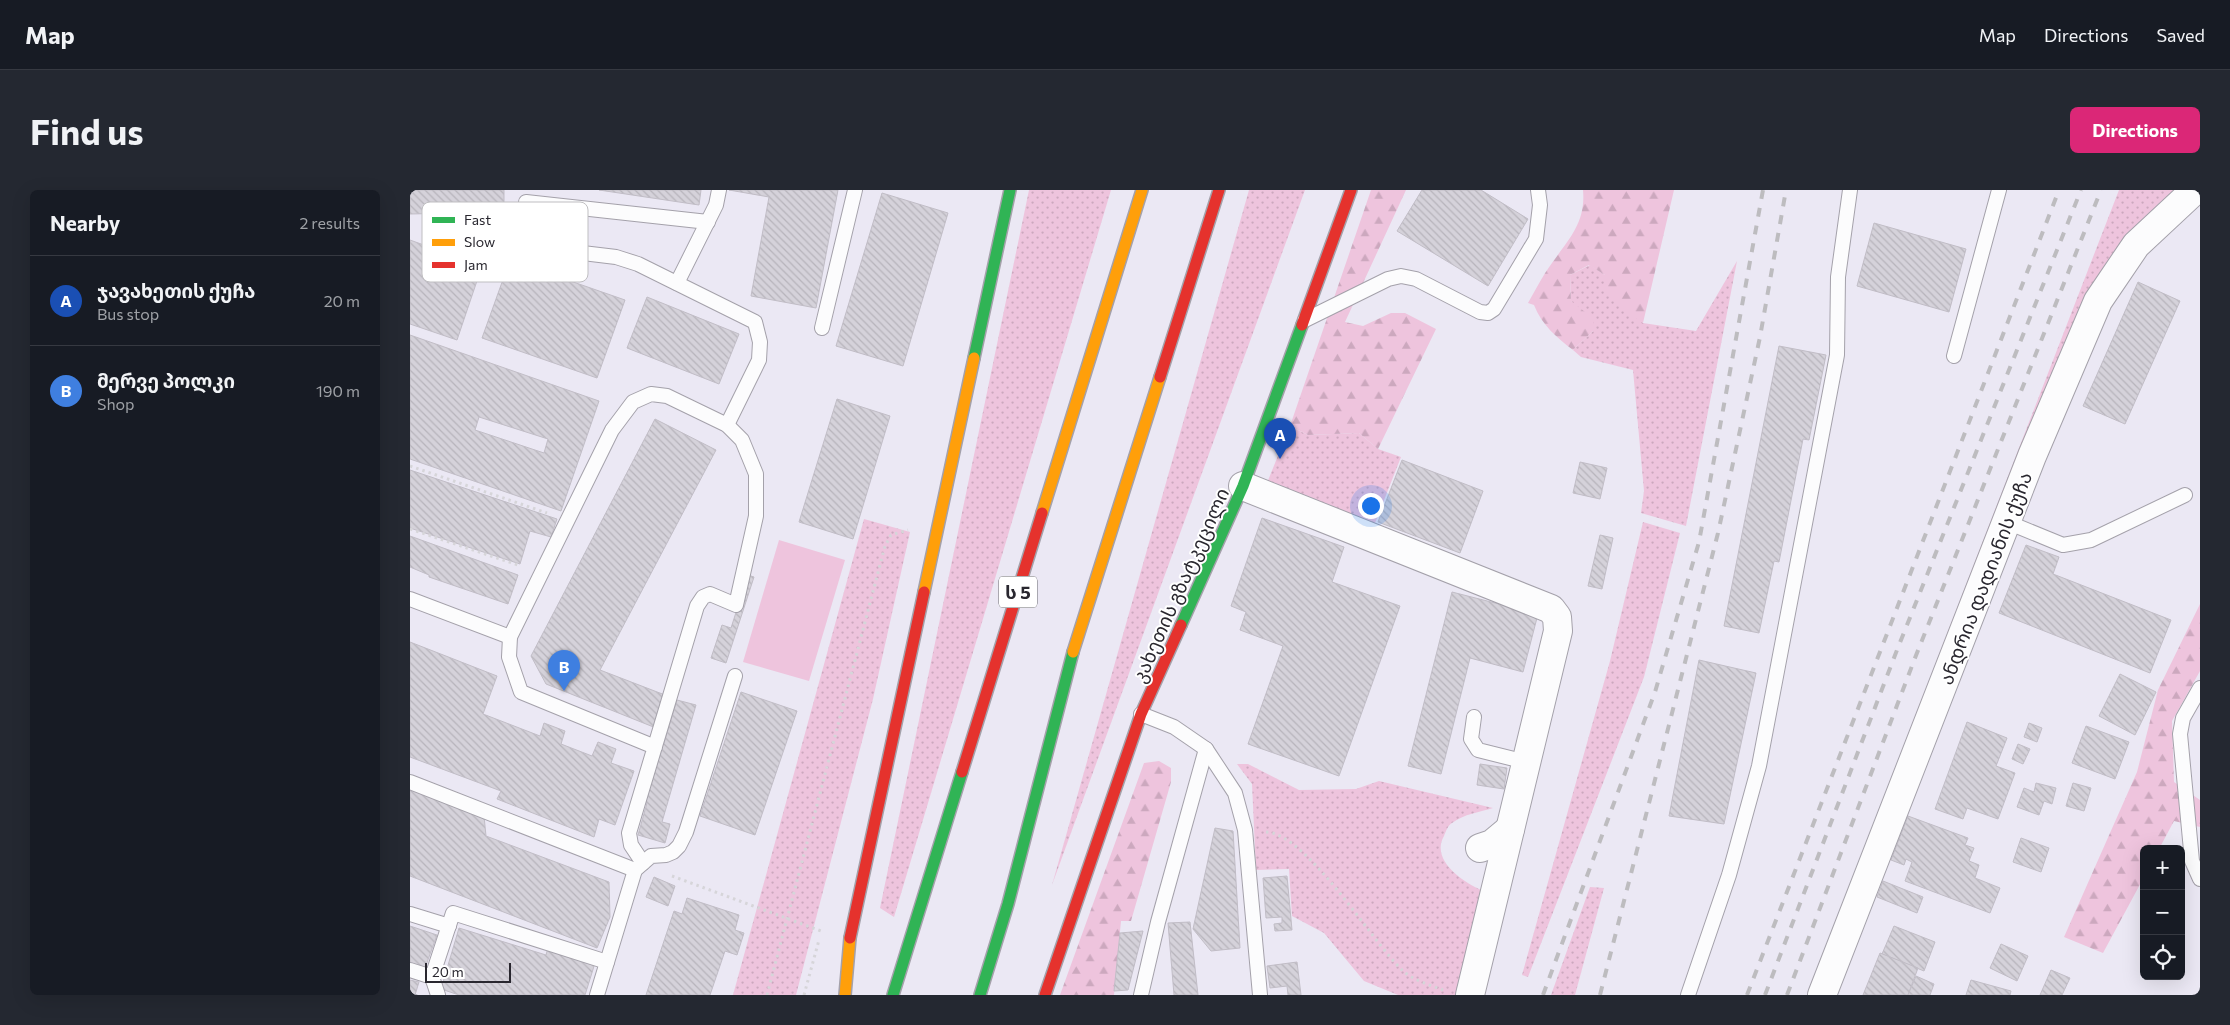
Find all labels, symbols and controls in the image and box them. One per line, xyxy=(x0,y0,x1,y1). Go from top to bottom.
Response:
text: Map xyxy=(25,20,75,49)
text: Map xyxy=(1979,24,2016,46)
text: Directions xyxy=(2044,24,2128,46)
text: Saved xyxy=(2156,24,2205,46)
button: Directions xyxy=(2070,107,2200,153)
text: Find us xyxy=(30,109,144,152)
legend xyxy=(422,202,588,282)
text: Nearby xyxy=(50,210,120,235)
text: Fast xyxy=(464,211,491,228)
text: 2 results xyxy=(299,213,360,232)
text: Slow xyxy=(464,233,495,250)
text: Jam xyxy=(464,256,488,273)
text: ჯავახეთის ქუჩა xyxy=(97,279,255,302)
text: A xyxy=(60,291,72,310)
text: 20 m xyxy=(324,291,360,310)
text: Bus stop xyxy=(97,304,159,323)
text: მერვე პოლკი xyxy=(97,369,235,392)
text: B xyxy=(61,381,71,400)
text: 190 m xyxy=(316,381,360,400)
text: Shop xyxy=(97,394,135,413)
pin: A xyxy=(1264,418,1296,459)
street label: ანდრია დადიანის ქუჩა xyxy=(1934,468,2038,688)
street label: კახეთის გზატკეცილი xyxy=(1127,484,1235,687)
your location xyxy=(1358,493,1384,519)
road number: ს 5 xyxy=(999,577,1037,608)
pin: B xyxy=(548,650,580,691)
map controls xyxy=(2140,845,2185,980)
button: + xyxy=(2140,845,2185,890)
button: − xyxy=(2140,890,2185,935)
button: locate xyxy=(2140,935,2185,980)
scale bar xyxy=(425,960,511,983)
text: 20 m xyxy=(432,963,464,980)

